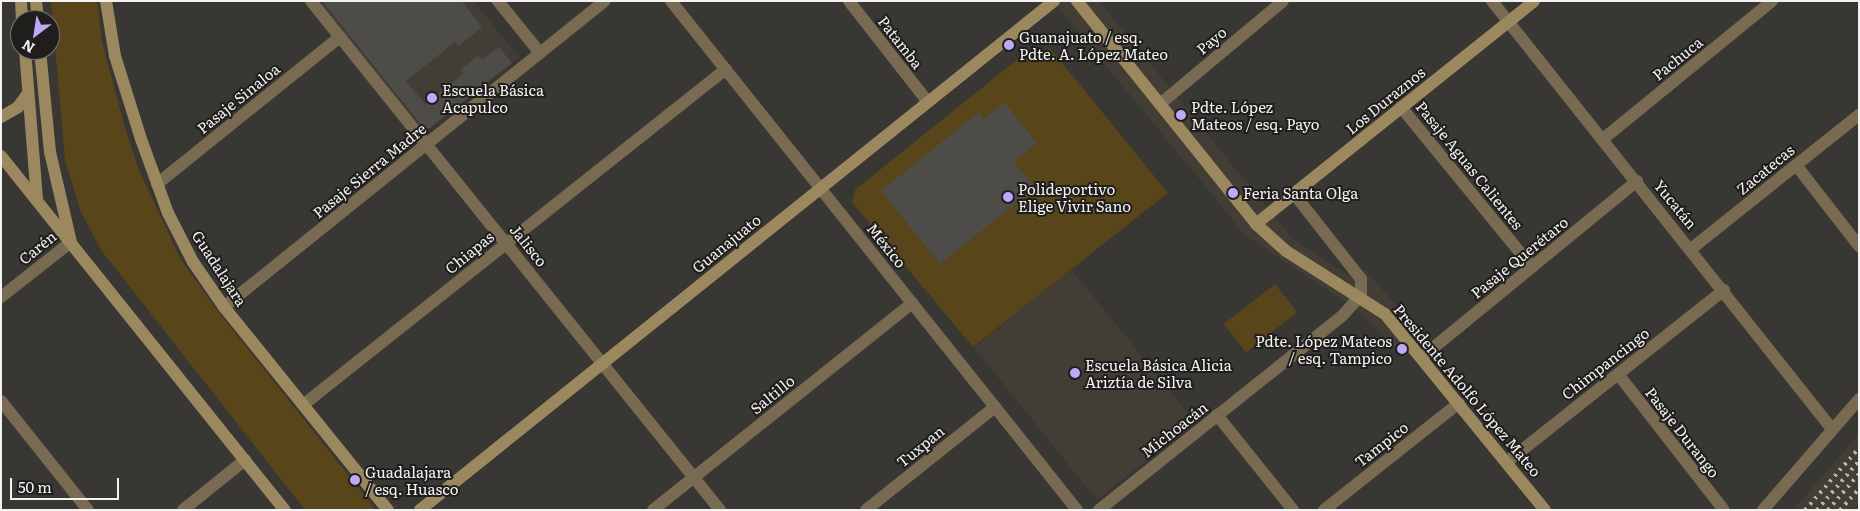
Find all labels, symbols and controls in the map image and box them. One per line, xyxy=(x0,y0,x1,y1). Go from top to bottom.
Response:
north arrow xyxy=(10,10,60,60)
street label: Patamba xyxy=(875,12,927,72)
street label: Payo xyxy=(1192,22,1230,58)
place label: Guanajuato / esq. Pdte. A. López Mateo xyxy=(1019,27,1168,62)
street label: Pachuca xyxy=(1648,32,1706,84)
text: N xyxy=(18,35,38,59)
marker: Guanajuato / esq. Pdte. A. López Mateo xyxy=(1003,39,1015,51)
street label: Pasaje Sinaloa xyxy=(193,59,283,137)
street label: Los Duraznos xyxy=(1342,63,1428,137)
place label: Escuela Básica Acapulco xyxy=(442,80,544,115)
marker: Escuela Básica Acapulco xyxy=(426,92,438,104)
place label: Pdte. López Mateos / esq. Payo xyxy=(1191,97,1320,132)
street label: Pasaje Aguas Calientes xyxy=(1413,97,1527,233)
marker: Pdte. López Mateos / esq. Payo xyxy=(1175,109,1187,121)
street label: Pasaje Sierra Madre xyxy=(309,119,429,221)
street label: Zacatecas xyxy=(1733,140,1797,198)
street label: Yucatán xyxy=(1651,176,1701,232)
place label: Polideportivo Elige Vivir Sano xyxy=(1018,179,1131,214)
place label: Feria Santa Olga xyxy=(1243,184,1358,202)
marker: Feria Santa Olga xyxy=(1227,187,1239,199)
marker: Polideportivo Elige Vivir Sano xyxy=(1002,191,1014,203)
street label: Guanajuato xyxy=(688,210,764,276)
street label: Pasaje Querétaro xyxy=(1467,212,1571,302)
street label: México xyxy=(864,219,910,271)
street label: Jalisco xyxy=(507,220,551,270)
street label: Carén xyxy=(15,227,59,267)
street label: Guadalajara xyxy=(189,227,251,309)
street label: Chiapas xyxy=(441,227,497,277)
street label: Presidente Adolfo López Mateo xyxy=(1391,300,1545,480)
street label: Chimpancingo xyxy=(1558,323,1652,403)
place label: Pdte. López Mateos / esq. Tampico xyxy=(1255,331,1392,366)
marker: Pdte. López Mateos / esq. Tampico xyxy=(1396,343,1408,355)
place label: Escuela Básica Alicia Ariztía de Silva xyxy=(1085,355,1232,390)
marker: Escuela Básica Alicia Ariztía de Silva xyxy=(1069,367,1081,379)
street label: Saltillo xyxy=(746,371,798,417)
street label: Pasaje Durango xyxy=(1642,383,1724,481)
street label: Michoacán xyxy=(1137,398,1211,460)
street label: Tampico xyxy=(1351,418,1411,470)
street label: Tuxpan xyxy=(893,421,947,471)
place label: Guadalajara / esq. Huasco xyxy=(365,462,458,497)
scale bar xyxy=(12,468,121,500)
marker: Guadalajara / esq. Huasco xyxy=(349,474,361,486)
text: 50 m xyxy=(18,475,52,498)

